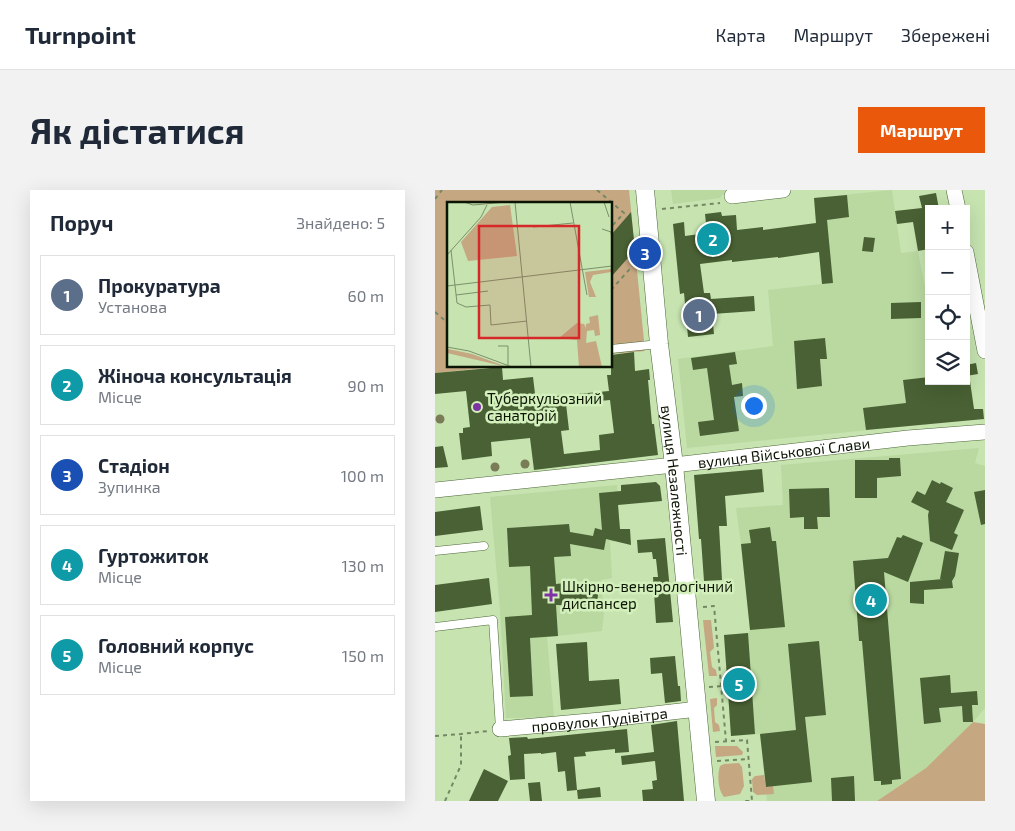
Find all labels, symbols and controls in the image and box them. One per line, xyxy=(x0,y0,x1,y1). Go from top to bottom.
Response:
text: Turnpoint xyxy=(25,20,136,49)
text: Карта xyxy=(716,24,766,46)
text: Маршрут xyxy=(794,24,873,46)
text: Збережені xyxy=(901,24,990,46)
button: Маршрут xyxy=(858,107,985,153)
text: Як дістатися xyxy=(30,109,244,151)
inset map xyxy=(447,202,613,368)
map controls xyxy=(925,205,970,385)
button: + xyxy=(925,205,970,250)
text: Поруч xyxy=(50,210,113,235)
text: Знайдено: 5 xyxy=(296,213,385,232)
pin: 2 xyxy=(697,220,729,258)
pin: 3 xyxy=(629,234,661,272)
button: − xyxy=(925,250,970,295)
text: Прокуратура xyxy=(98,274,221,297)
text: 1 xyxy=(64,286,70,305)
text: 60 m xyxy=(348,286,384,305)
button: locate xyxy=(925,295,970,340)
pin: 1 xyxy=(683,296,715,334)
text: Установа xyxy=(98,297,167,316)
button: layers xyxy=(925,340,970,385)
text: Жіноча консультація xyxy=(98,364,292,387)
text: 2 xyxy=(62,376,72,395)
text: 90 m xyxy=(348,376,384,395)
text: Місце xyxy=(98,387,142,406)
place label: Туберкульозний санаторій xyxy=(487,389,602,424)
your location xyxy=(741,393,767,419)
marker: Туберкульозний санаторій xyxy=(471,401,483,413)
street label: вулиця Незалежності xyxy=(658,404,692,557)
street label: вулиця Військової Слави xyxy=(697,433,871,471)
text: Стадіон xyxy=(98,454,170,477)
text: 3 xyxy=(62,466,72,485)
text: 100 m xyxy=(341,466,384,485)
text: Зупинка xyxy=(98,477,161,496)
text: Гуртожиток xyxy=(98,544,209,567)
text: 4 xyxy=(62,556,72,575)
text: 130 m xyxy=(342,556,384,575)
text: Місце xyxy=(98,567,142,586)
place label: Шкірно-венерологічний диспансер xyxy=(562,577,733,612)
pin: 4 xyxy=(855,581,887,619)
marker: Шкірно-венерологічний диспансер xyxy=(544,588,558,602)
text: Головний корпус xyxy=(98,634,254,657)
text: 5 xyxy=(63,646,71,665)
text: 150 m xyxy=(342,646,384,665)
text: Місце xyxy=(98,657,142,676)
pin: 5 xyxy=(723,665,755,703)
street label: провулок Пудівітра xyxy=(531,704,668,735)

